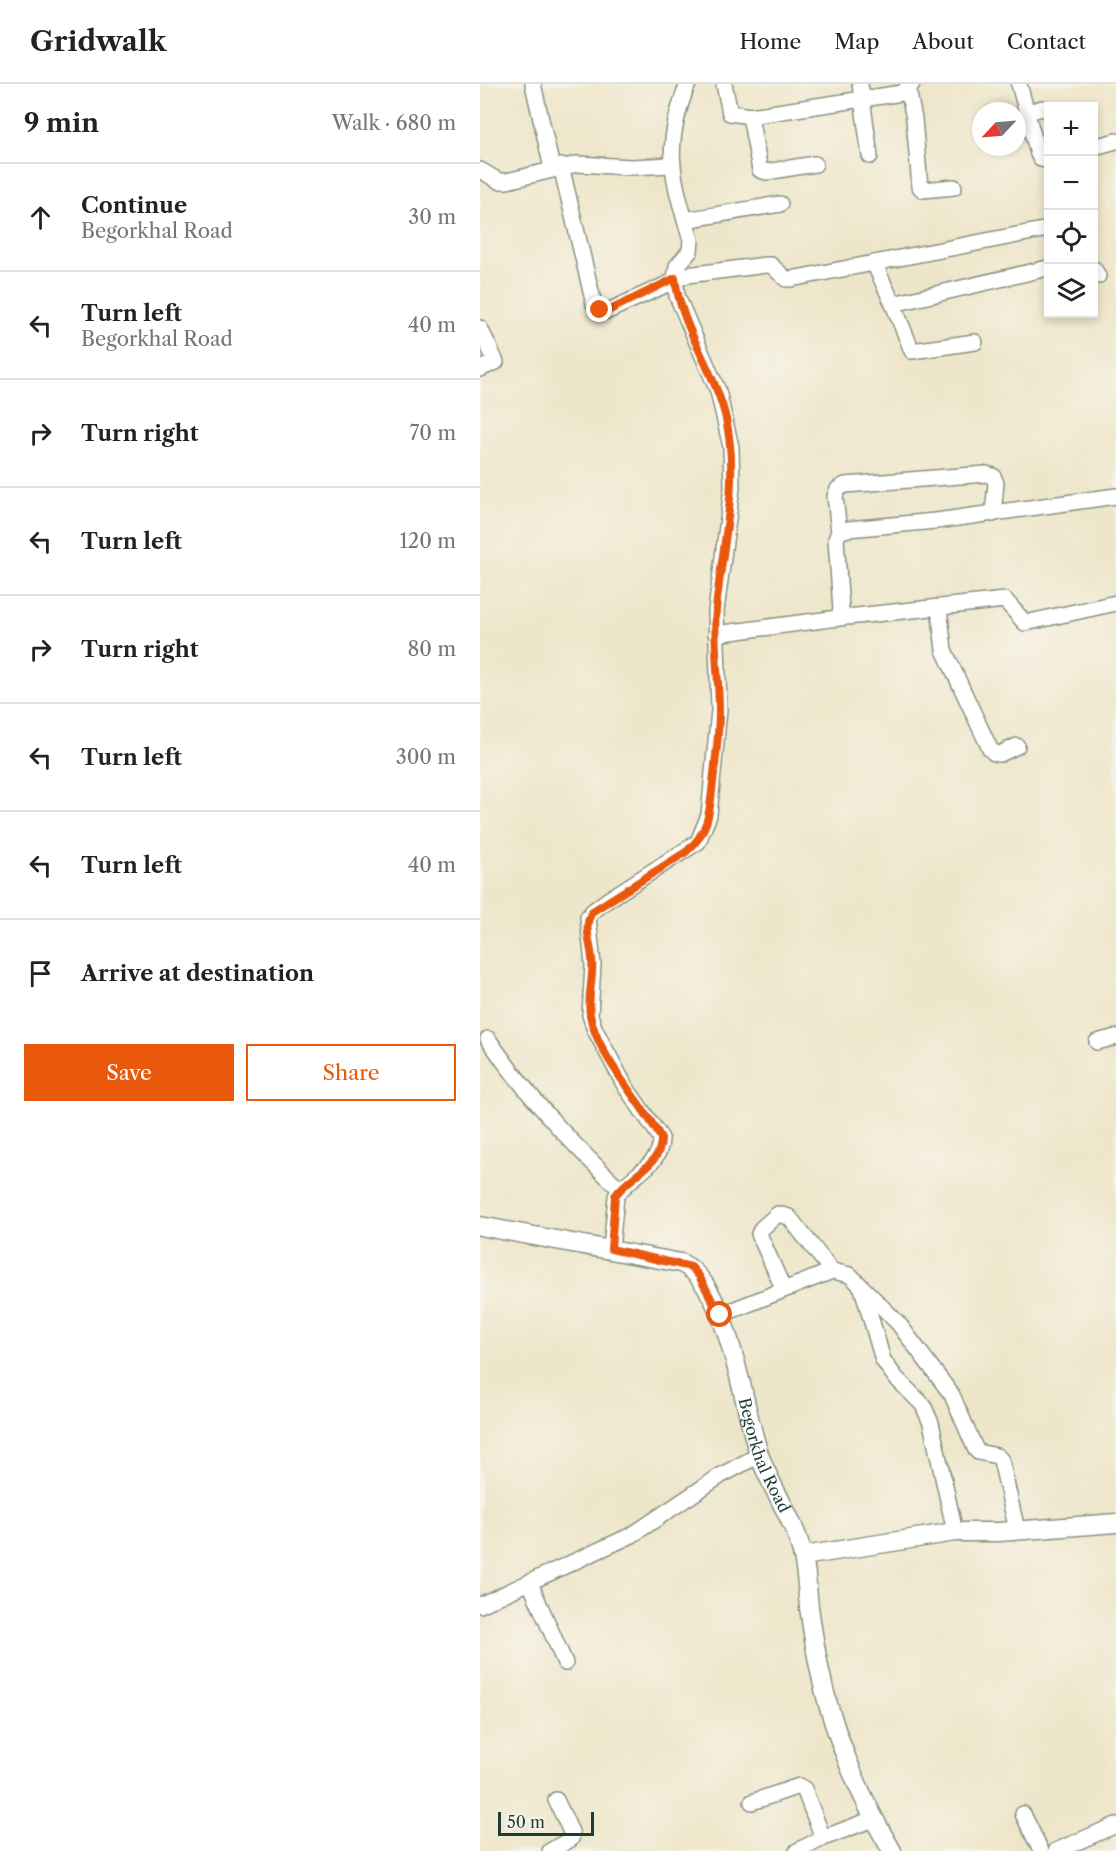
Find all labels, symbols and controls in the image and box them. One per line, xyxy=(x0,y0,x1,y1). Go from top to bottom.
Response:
text: Gridwalk xyxy=(30,24,166,58)
text: Home xyxy=(740,29,801,54)
text: Map xyxy=(834,29,879,54)
text: About xyxy=(912,29,974,54)
text: Contact xyxy=(1007,29,1086,54)
north arrow xyxy=(972,102,1026,156)
map controls xyxy=(1044,102,1098,318)
button: + xyxy=(1044,102,1098,156)
text: 9 min xyxy=(24,107,99,139)
text: Walk · 680 m xyxy=(332,111,456,135)
button: − xyxy=(1044,156,1098,210)
text: Continue xyxy=(81,192,187,219)
icon: ahead xyxy=(24,201,57,234)
text: 30 m xyxy=(408,205,456,229)
button: locate xyxy=(1044,210,1098,264)
text: Begorkhal Road xyxy=(81,219,233,243)
button: layers xyxy=(1044,264,1098,318)
route end xyxy=(586,296,612,322)
text: Turn left xyxy=(81,300,182,327)
icon: left xyxy=(24,309,57,342)
text: 40 m xyxy=(408,313,456,337)
text: Begorkhal Road xyxy=(81,327,233,351)
icon: right xyxy=(24,417,57,450)
text: Turn right xyxy=(81,420,199,447)
text: 70 m xyxy=(410,421,456,445)
icon: left xyxy=(24,525,57,558)
text: Turn left xyxy=(81,528,182,555)
text: 120 m xyxy=(399,529,456,553)
icon: right xyxy=(24,633,57,666)
text: Turn right xyxy=(81,636,199,663)
text: 80 m xyxy=(408,637,456,661)
icon: left xyxy=(24,741,57,774)
text: Turn left xyxy=(81,744,182,771)
text: 300 m xyxy=(396,745,456,769)
icon: left xyxy=(24,849,57,882)
text: Turn left xyxy=(81,852,182,879)
text: 40 m xyxy=(408,853,456,877)
icon: arrive xyxy=(24,957,57,990)
text: Arrive at destination xyxy=(81,960,314,987)
button: Save xyxy=(24,1044,234,1101)
button: Share xyxy=(246,1044,456,1101)
route start xyxy=(706,1301,732,1327)
street label: Begorkhal Road xyxy=(735,1396,795,1516)
scale bar xyxy=(498,1809,594,1836)
text: 50 m xyxy=(507,1812,545,1832)

